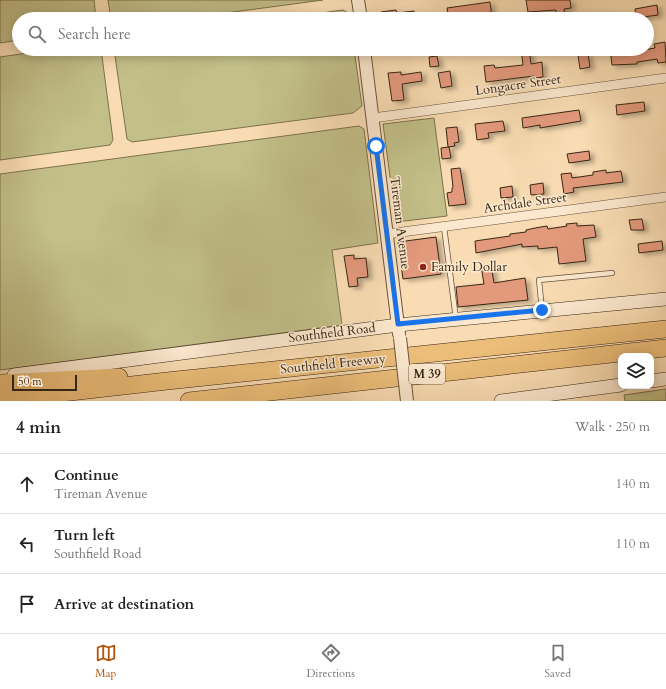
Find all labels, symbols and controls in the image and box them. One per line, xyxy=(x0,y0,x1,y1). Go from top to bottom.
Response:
search box xyxy=(12,12,654,56)
icon: search xyxy=(26,23,48,45)
text: Search here xyxy=(58,24,131,44)
street label: Longacre Street xyxy=(474,70,562,100)
route start xyxy=(367,137,385,155)
street label: Tireman Avenue xyxy=(385,176,415,271)
street label: Archdale Street xyxy=(482,188,568,218)
place label: Family Dollar xyxy=(431,258,507,276)
marker: Family Dollar xyxy=(418,262,428,272)
route end xyxy=(533,301,551,319)
street label: Southfield Road xyxy=(288,319,377,347)
street label: Southfield Freeway xyxy=(279,350,387,378)
map controls xyxy=(618,353,654,389)
button: layers xyxy=(618,353,654,389)
road number: M 39 xyxy=(409,364,445,384)
scale bar xyxy=(12,373,77,392)
text: 50 m xyxy=(18,374,42,389)
text: 4 min xyxy=(16,416,61,439)
text: Walk · 250 m xyxy=(575,418,650,436)
text: Continue xyxy=(54,465,119,485)
icon: ahead xyxy=(16,473,38,495)
text: 140 m xyxy=(616,475,650,493)
text: Tireman Avenue xyxy=(54,485,147,503)
text: Turn left xyxy=(54,525,115,545)
icon: left xyxy=(16,533,38,555)
text: 110 m xyxy=(616,535,650,553)
text: Southfield Road xyxy=(54,545,141,563)
icon: arrive xyxy=(16,593,38,615)
text: Arrive at destination xyxy=(54,594,194,614)
tab: Map xyxy=(95,642,117,681)
tab: Directions xyxy=(306,642,355,681)
tab: Saved xyxy=(545,642,571,681)

